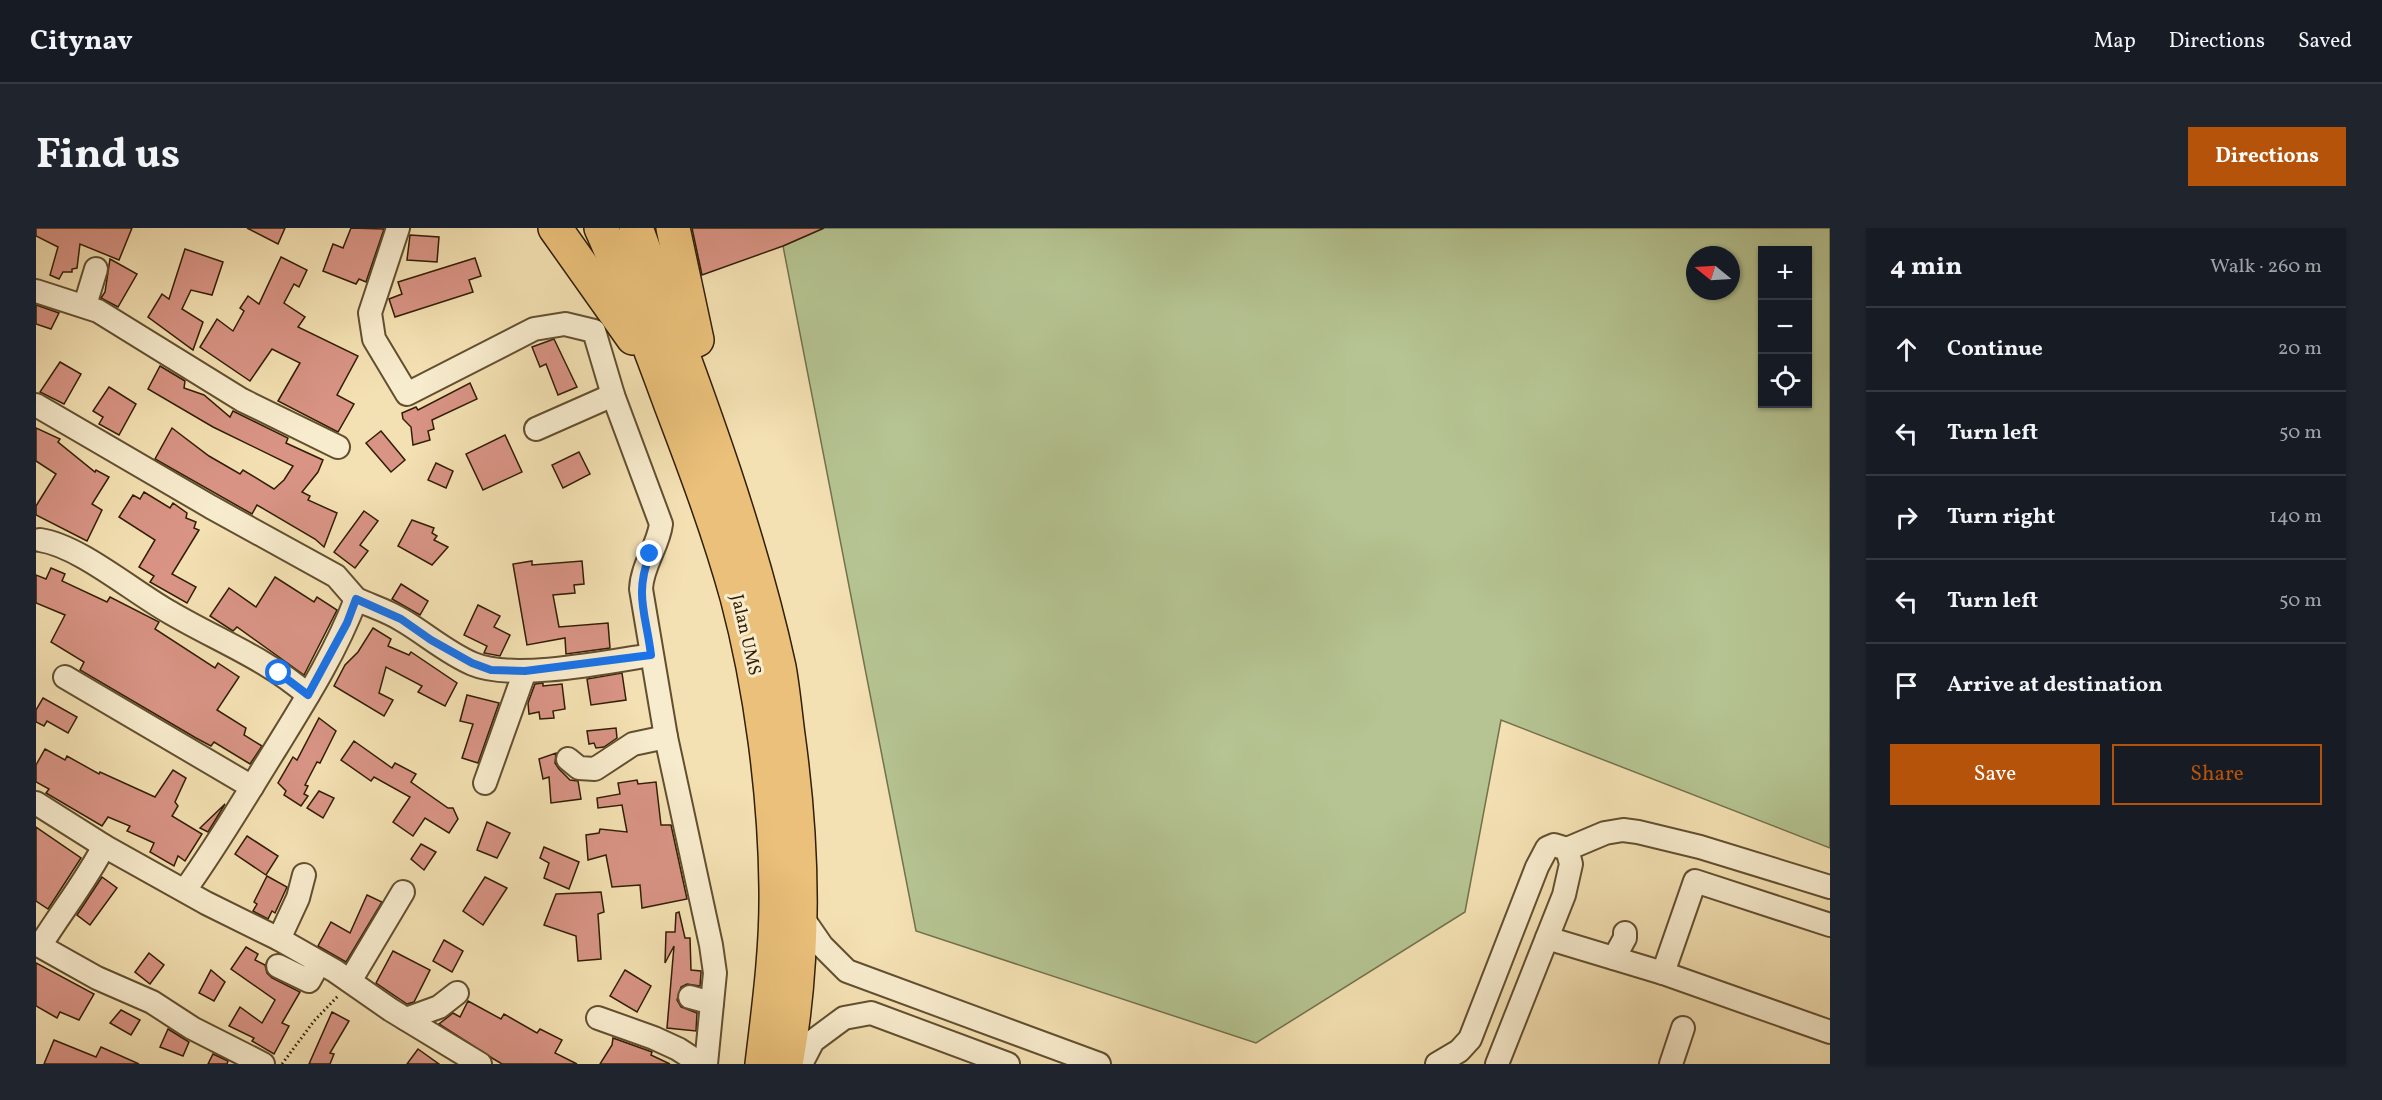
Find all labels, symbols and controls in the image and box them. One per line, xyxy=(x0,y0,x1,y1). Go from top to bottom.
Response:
text: Citynav xyxy=(30,22,133,61)
text: Map xyxy=(2094,27,2136,56)
text: Directions xyxy=(2169,27,2265,56)
text: Saved xyxy=(2298,27,2352,56)
text: Find us xyxy=(36,127,180,186)
button: Directions xyxy=(2188,127,2346,186)
north arrow xyxy=(1686,246,1740,300)
map controls xyxy=(1758,246,1812,408)
button: + xyxy=(1758,246,1812,300)
text: 4 min xyxy=(1890,249,1962,285)
text: Walk · 260 m xyxy=(2210,253,2322,281)
button: − xyxy=(1758,300,1812,354)
icon: ahead xyxy=(1890,333,1923,366)
text: Continue xyxy=(1947,334,2043,365)
text: 20 m xyxy=(2278,335,2322,363)
button: locate xyxy=(1758,354,1812,408)
icon: left xyxy=(1890,417,1923,450)
text: Turn left xyxy=(1947,418,2038,449)
text: 50 m xyxy=(2279,419,2322,447)
icon: right xyxy=(1890,501,1923,534)
text: Turn right xyxy=(1947,502,2055,533)
text: 140 m xyxy=(2269,503,2322,531)
route end xyxy=(636,540,662,566)
icon: left xyxy=(1890,585,1923,618)
text: Turn left xyxy=(1947,586,2038,617)
text: 50 m xyxy=(2279,587,2322,615)
street label: Jalan UMS xyxy=(724,592,766,678)
route start xyxy=(265,659,291,685)
icon: arrive xyxy=(1890,669,1923,702)
text: Arrive at destination xyxy=(1947,670,2163,701)
button: Save xyxy=(1890,744,2100,805)
button: Share xyxy=(2112,744,2322,805)

